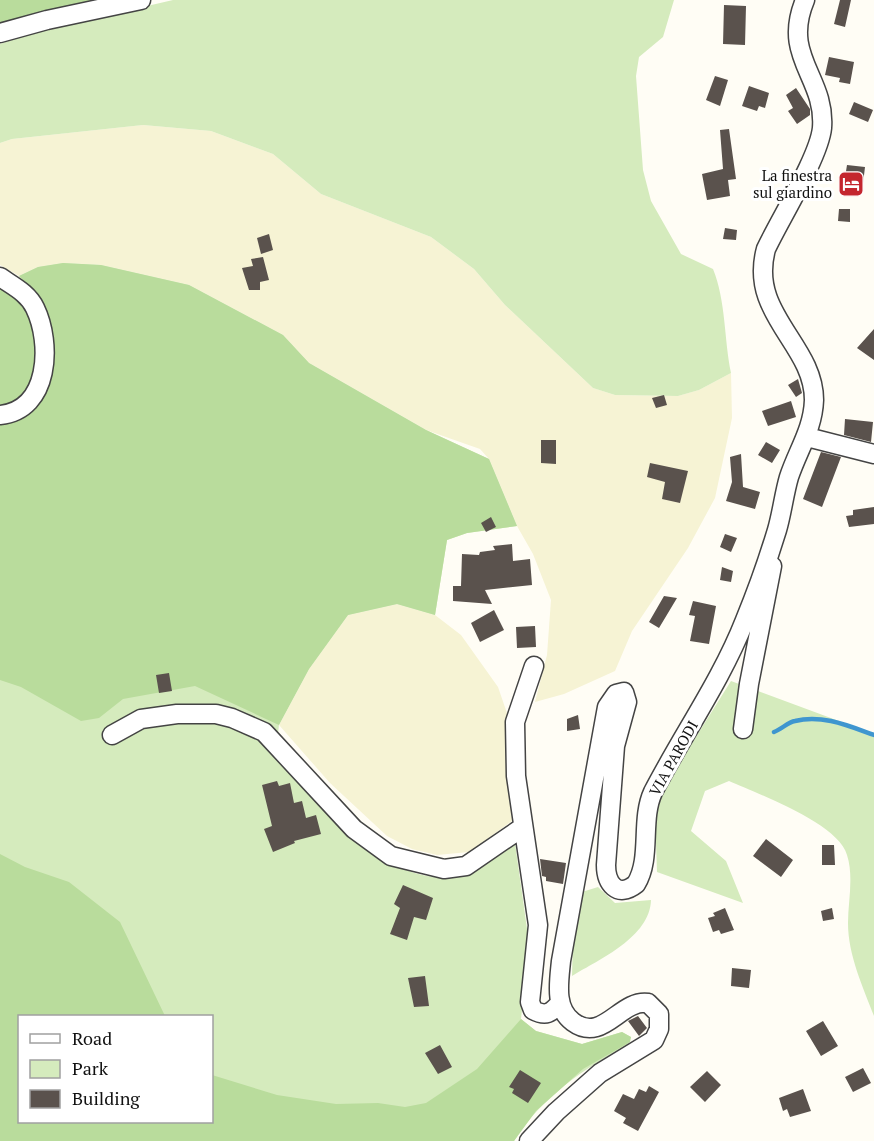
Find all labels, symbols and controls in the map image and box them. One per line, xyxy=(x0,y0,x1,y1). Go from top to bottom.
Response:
place label: La finestra sul giardino xyxy=(753,165,832,202)
hotel icon: La finestra sul giardino xyxy=(836,169,866,199)
street label: VIA PARODI xyxy=(644,717,702,799)
legend xyxy=(18,1015,213,1123)
text: Road xyxy=(72,1026,112,1050)
text: Park xyxy=(72,1056,109,1080)
text: Building xyxy=(72,1086,140,1110)

